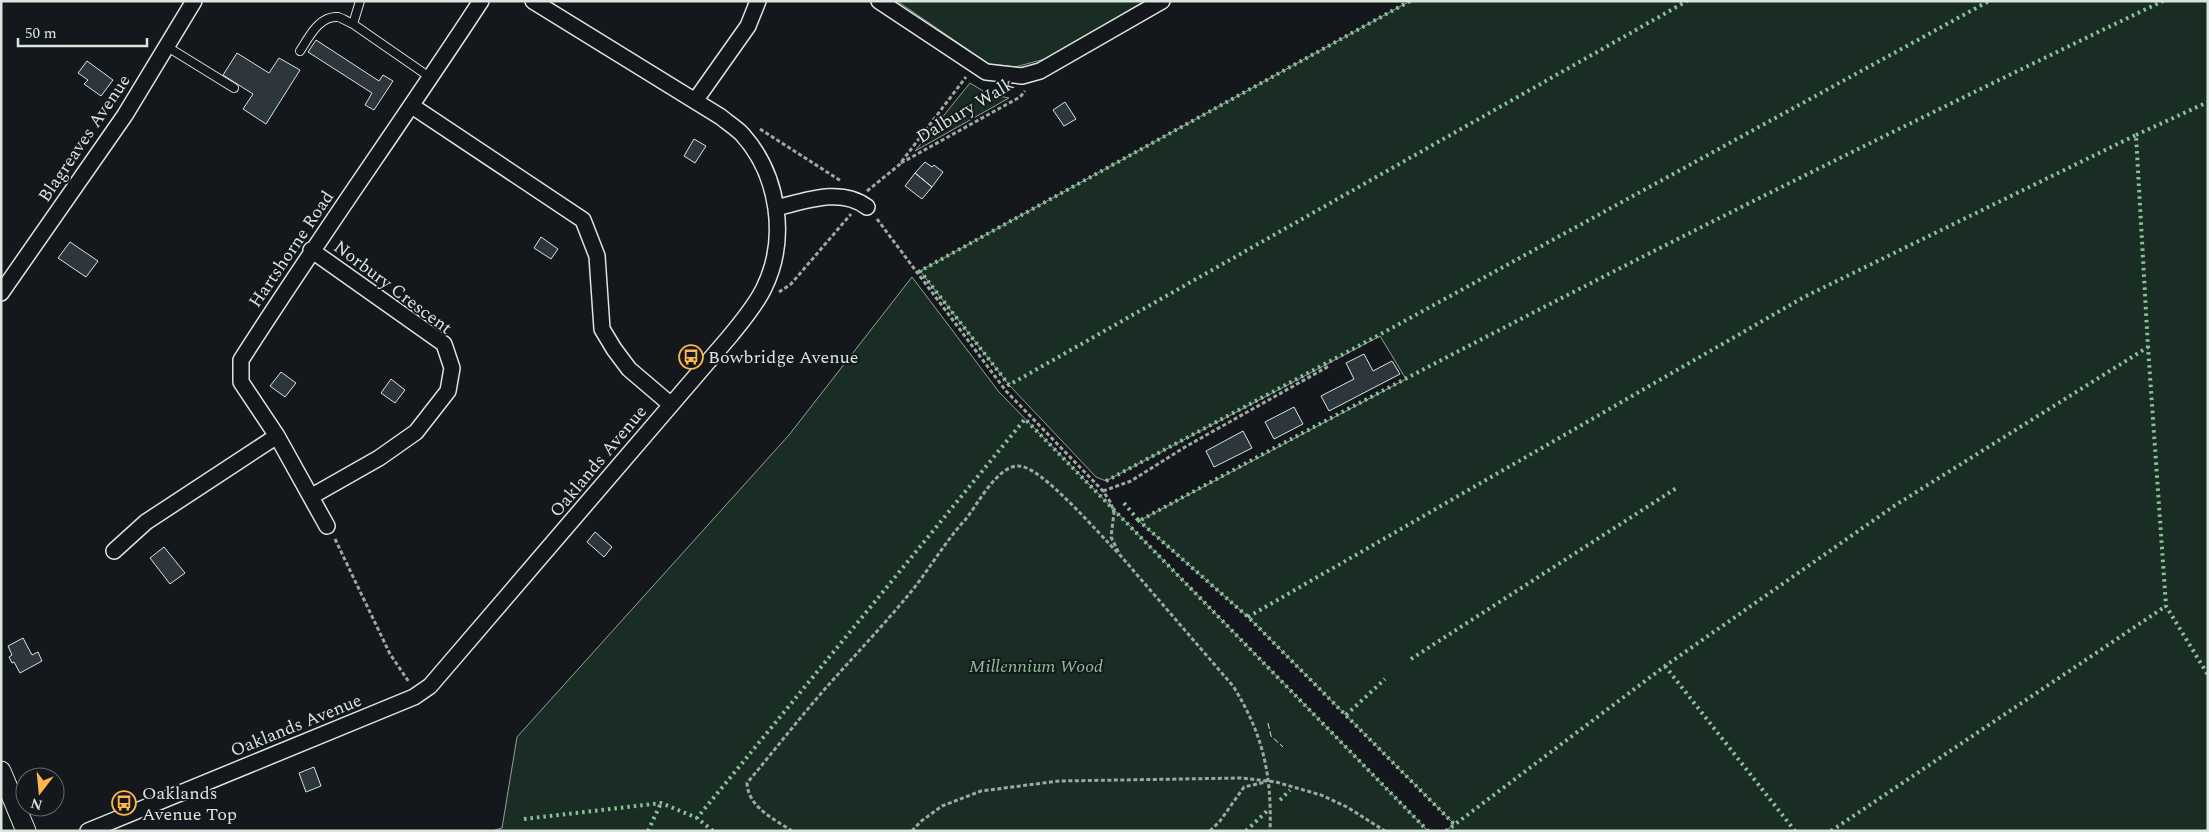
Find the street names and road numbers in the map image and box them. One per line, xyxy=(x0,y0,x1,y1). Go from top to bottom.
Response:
street label: Blagreaves Avenue xyxy=(32,69,137,208)
street label: Dalbury Walk xyxy=(911,71,1019,150)
street label: Hartshorne Road xyxy=(242,185,341,313)
street label: Norbury Crescent xyxy=(328,234,458,341)
street label: Oaklands Avenue xyxy=(543,399,654,523)
street label: Oaklands Avenue xyxy=(226,687,366,764)

